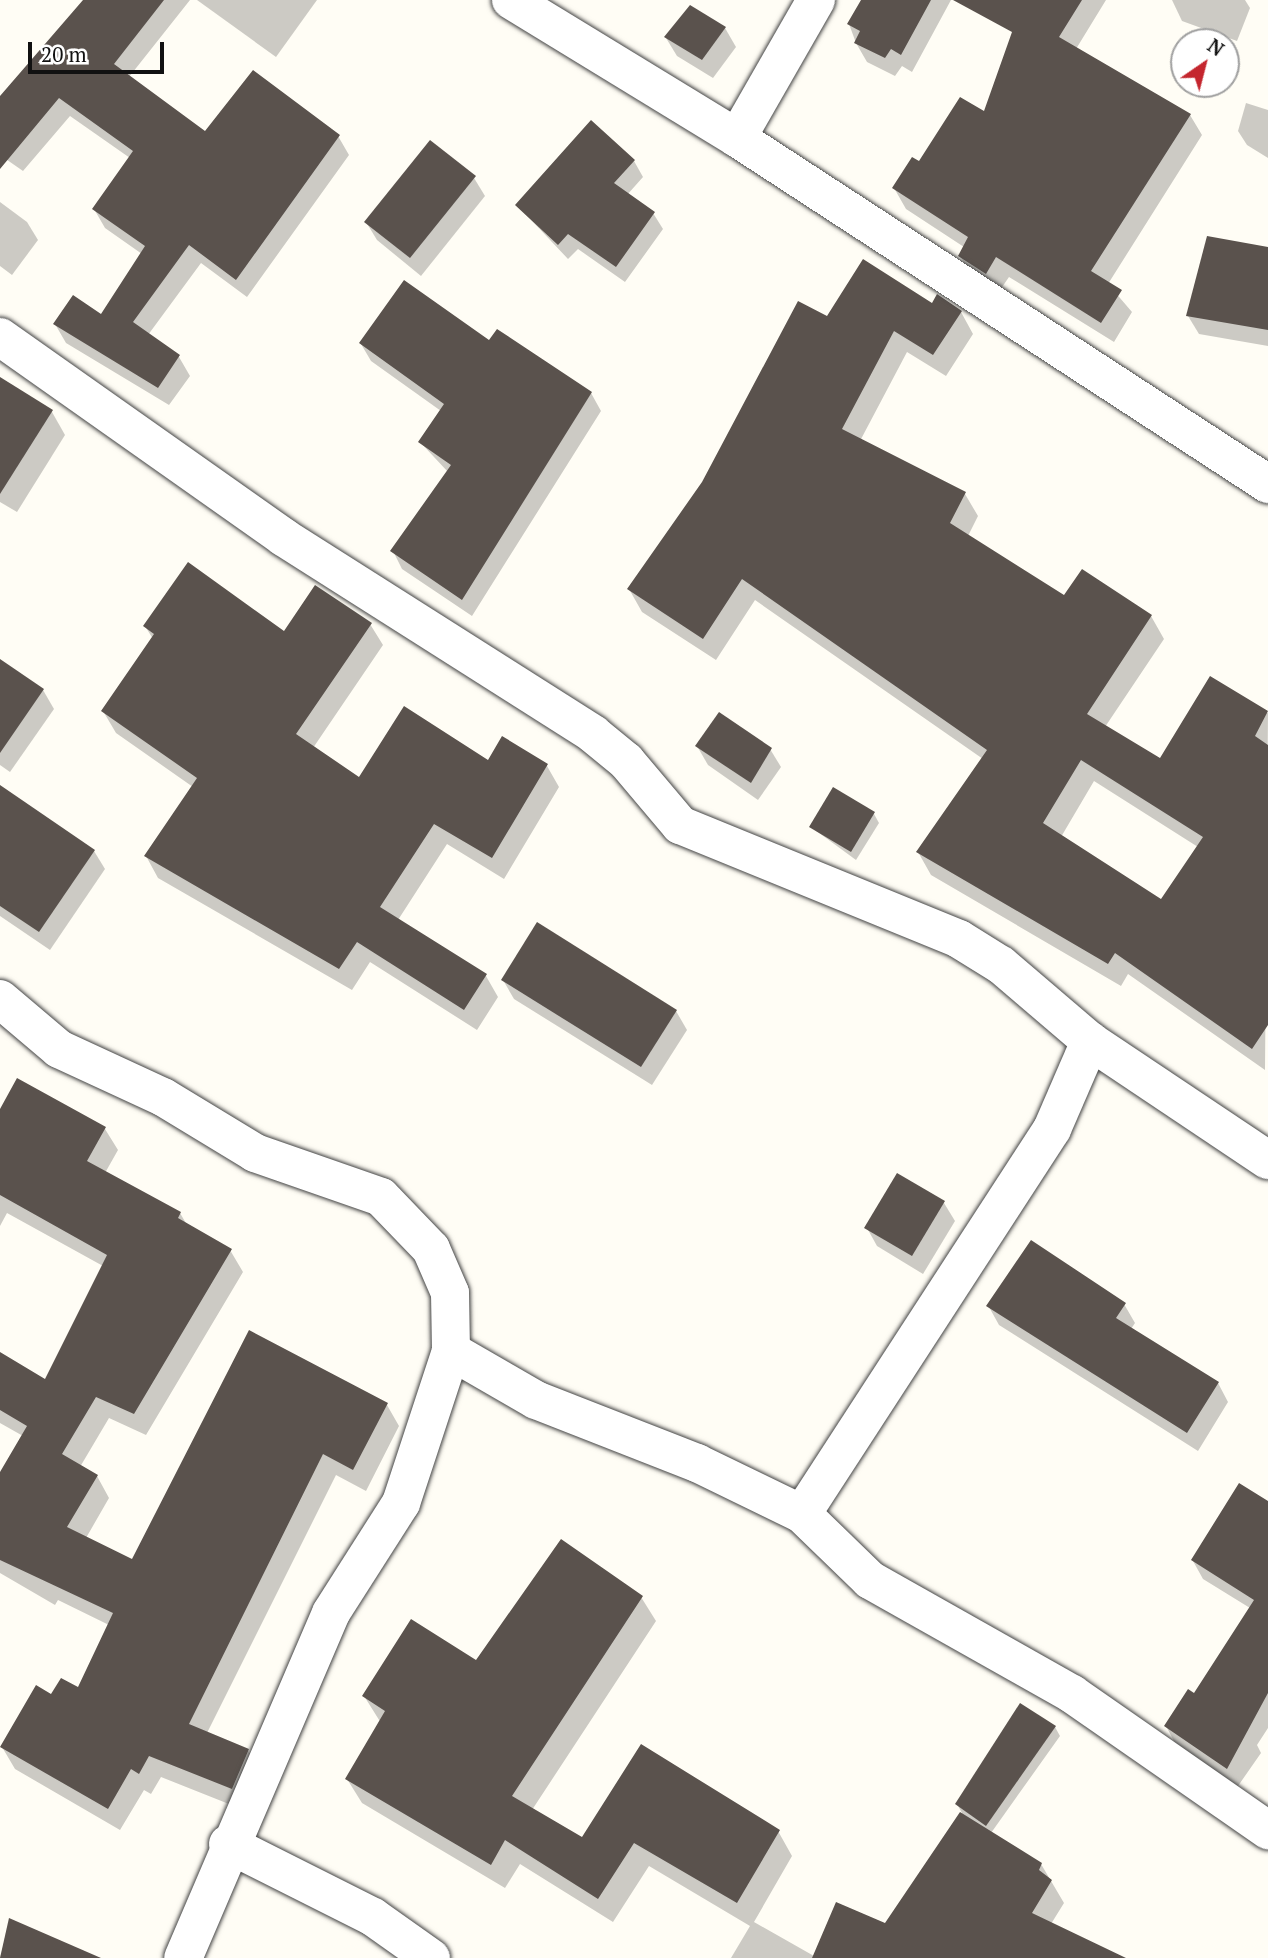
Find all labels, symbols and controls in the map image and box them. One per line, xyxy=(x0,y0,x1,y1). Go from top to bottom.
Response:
scale bar xyxy=(32,28,168,72)
north arrow xyxy=(1170,28,1240,98)
text: N xyxy=(1203,33,1229,61)
text: 20 m xyxy=(41,40,87,68)

